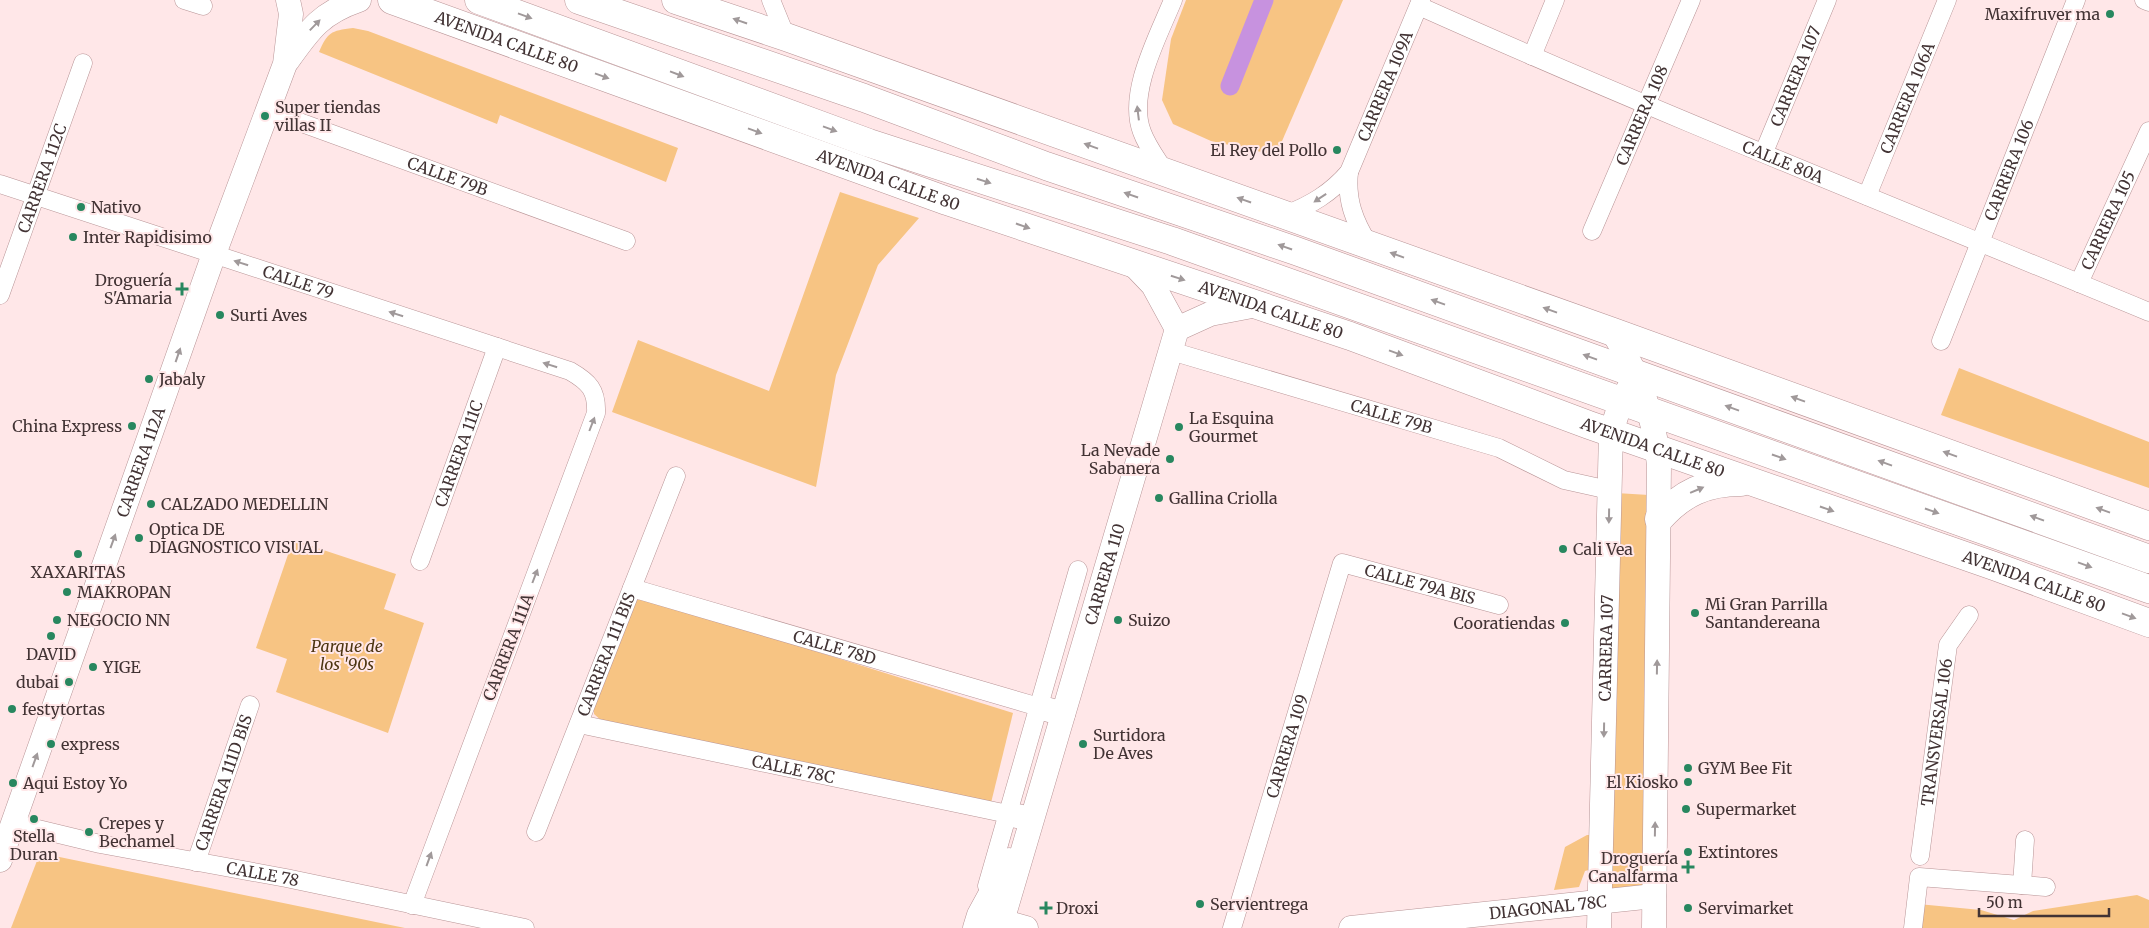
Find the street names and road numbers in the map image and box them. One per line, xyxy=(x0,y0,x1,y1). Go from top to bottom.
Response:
street label: AVENIDA CALLE 80 xyxy=(431,6,581,77)
street label: CARRERA 107 xyxy=(1766,23,1825,129)
street label: CARRERA 109A xyxy=(1353,27,1417,144)
street label: CARRERA 106A xyxy=(1875,38,1939,157)
street label: CARRERA 108 xyxy=(1611,62,1672,168)
street label: CARRERA 106 xyxy=(1980,116,2038,224)
street label: CARRERA 112C xyxy=(13,121,70,236)
street label: CALLE 80A xyxy=(1740,136,1827,188)
street label: AVENIDA CALLE 80 xyxy=(813,144,963,215)
street label: CALLE 79B xyxy=(405,152,491,200)
street label: CARRERA 105 xyxy=(2076,168,2139,273)
street label: CALLE 79 xyxy=(260,261,337,303)
street label: AVENIDA CALLE 80 xyxy=(1195,276,1346,343)
street label: CALLE 79B xyxy=(1348,395,1435,438)
street label: CARRERA 111C xyxy=(430,398,487,510)
street label: CARRERA 112A xyxy=(112,404,169,520)
street label: AVENIDA CALLE 80 xyxy=(1577,413,1728,482)
street label: CARRERA 110 xyxy=(1080,521,1129,627)
street label: AVENIDA CALLE 80 xyxy=(1959,545,2109,616)
street label: CALLE 79A BIS xyxy=(1363,560,1478,608)
street label: CARRERA 111A xyxy=(478,590,538,703)
street label: CARRERA 111 BIS xyxy=(573,590,639,719)
street label: CARRERA 107 xyxy=(1594,595,1617,702)
street label: CALLE 78D xyxy=(791,626,878,669)
street label: TRANSVERSAL 106 xyxy=(1917,657,1956,807)
street label: CARRERA 109 xyxy=(1262,692,1312,800)
street label: CARRERA 111D BIS xyxy=(191,712,256,853)
street label: CALLE 78C xyxy=(750,751,837,787)
street label: CALLE 78 xyxy=(225,857,301,890)
street label: DIAGONAL 78C xyxy=(1488,891,1608,923)

